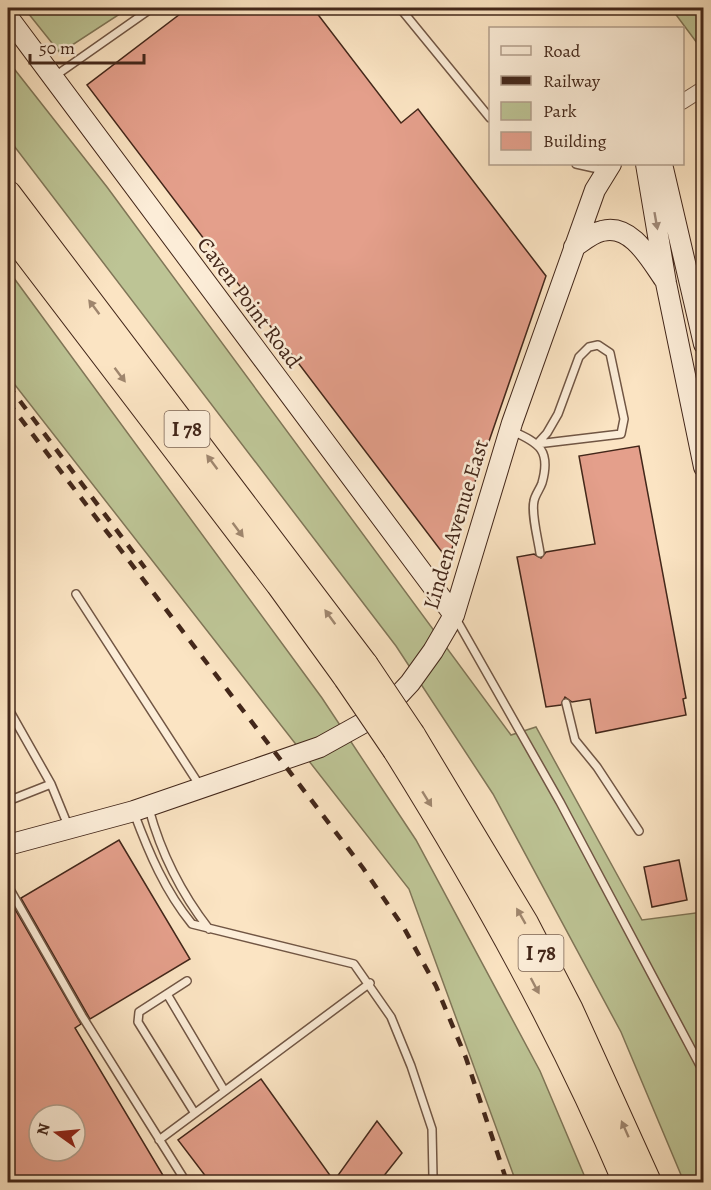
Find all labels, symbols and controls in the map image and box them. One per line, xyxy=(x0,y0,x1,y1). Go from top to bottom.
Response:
scale bar xyxy=(30,27,144,65)
legend xyxy=(489,27,684,165)
text: 50 m xyxy=(39,36,75,60)
text: Road xyxy=(543,39,581,63)
text: Railway xyxy=(543,69,601,93)
text: Park xyxy=(543,99,577,123)
text: Building xyxy=(543,129,607,153)
one-way arrow xyxy=(652,212,661,231)
street label: Caven Point Road xyxy=(190,231,309,374)
one-way arrow xyxy=(88,299,100,315)
one-way arrow xyxy=(113,368,125,383)
road number: I 78 xyxy=(164,411,210,447)
street label: Linden Avenue East xyxy=(416,436,496,613)
one-way arrow xyxy=(206,454,219,470)
one-way arrow xyxy=(231,523,243,538)
one-way arrow xyxy=(324,610,336,626)
one-way arrow xyxy=(421,791,432,807)
one-way arrow xyxy=(516,907,526,924)
road number: I 78 xyxy=(518,935,564,971)
one-way arrow xyxy=(530,978,540,995)
north arrow xyxy=(27,1103,87,1163)
one-way arrow xyxy=(620,1119,630,1137)
text: N xyxy=(31,1121,56,1138)

